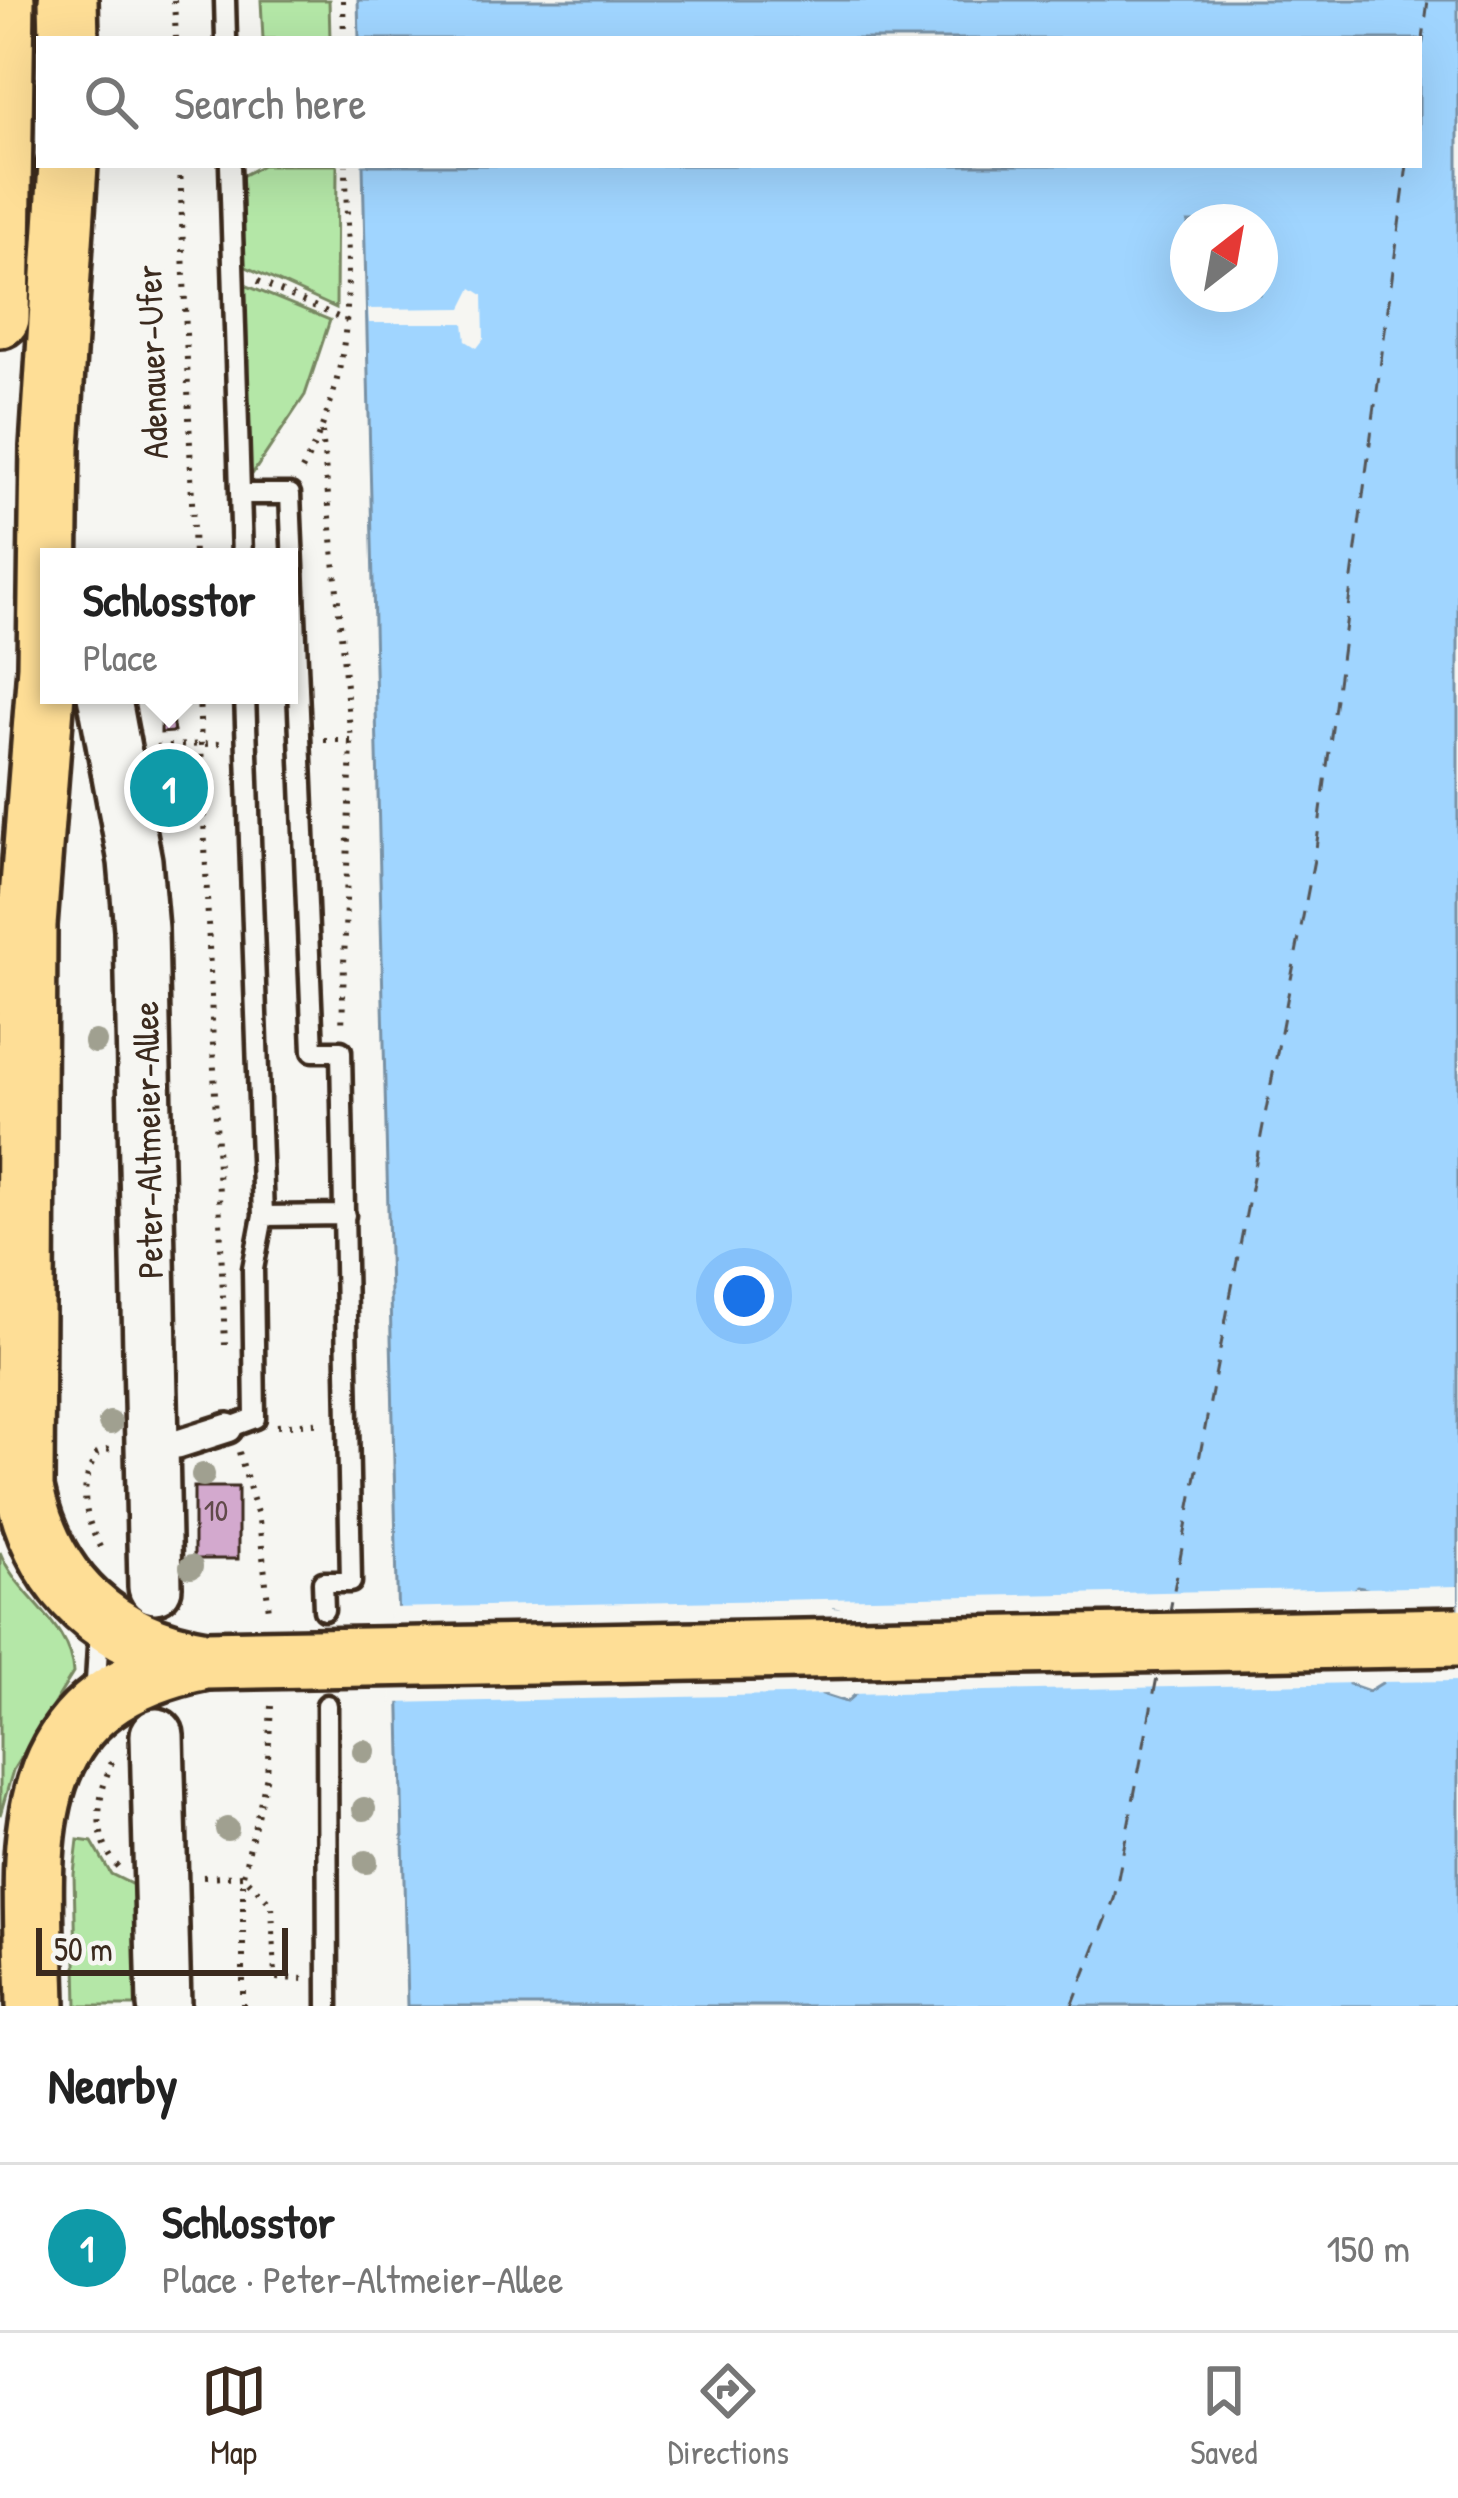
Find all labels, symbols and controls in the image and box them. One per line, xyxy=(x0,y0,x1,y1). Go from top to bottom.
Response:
search box xyxy=(36,36,1422,168)
icon: search xyxy=(78,69,144,135)
text: Search here xyxy=(174,72,366,133)
north arrow xyxy=(1170,204,1278,312)
street label: Adenauer-Ufer xyxy=(123,264,179,460)
popup xyxy=(40,548,298,704)
text: Schlosstor xyxy=(83,569,255,630)
text: Place xyxy=(83,630,158,683)
pin: 1 xyxy=(130,743,208,833)
street label: Peter-Altmeier-Allee xyxy=(120,1001,174,1279)
your location xyxy=(714,1266,774,1326)
house number: 10 xyxy=(204,1490,228,1530)
scale bar xyxy=(36,1922,288,1975)
text: 50 m xyxy=(54,1927,113,1971)
text: Nearby xyxy=(48,2050,178,2119)
text: Schlosstor xyxy=(162,2191,335,2252)
text: 1 xyxy=(80,2221,94,2274)
text: 150 m xyxy=(1326,2221,1410,2274)
text: Place · Peter-Altmeier-Allee xyxy=(162,2252,564,2305)
tab: Map xyxy=(201,2358,267,2474)
tab: Directions xyxy=(668,2358,789,2474)
tab: Saved xyxy=(1190,2358,1257,2474)

